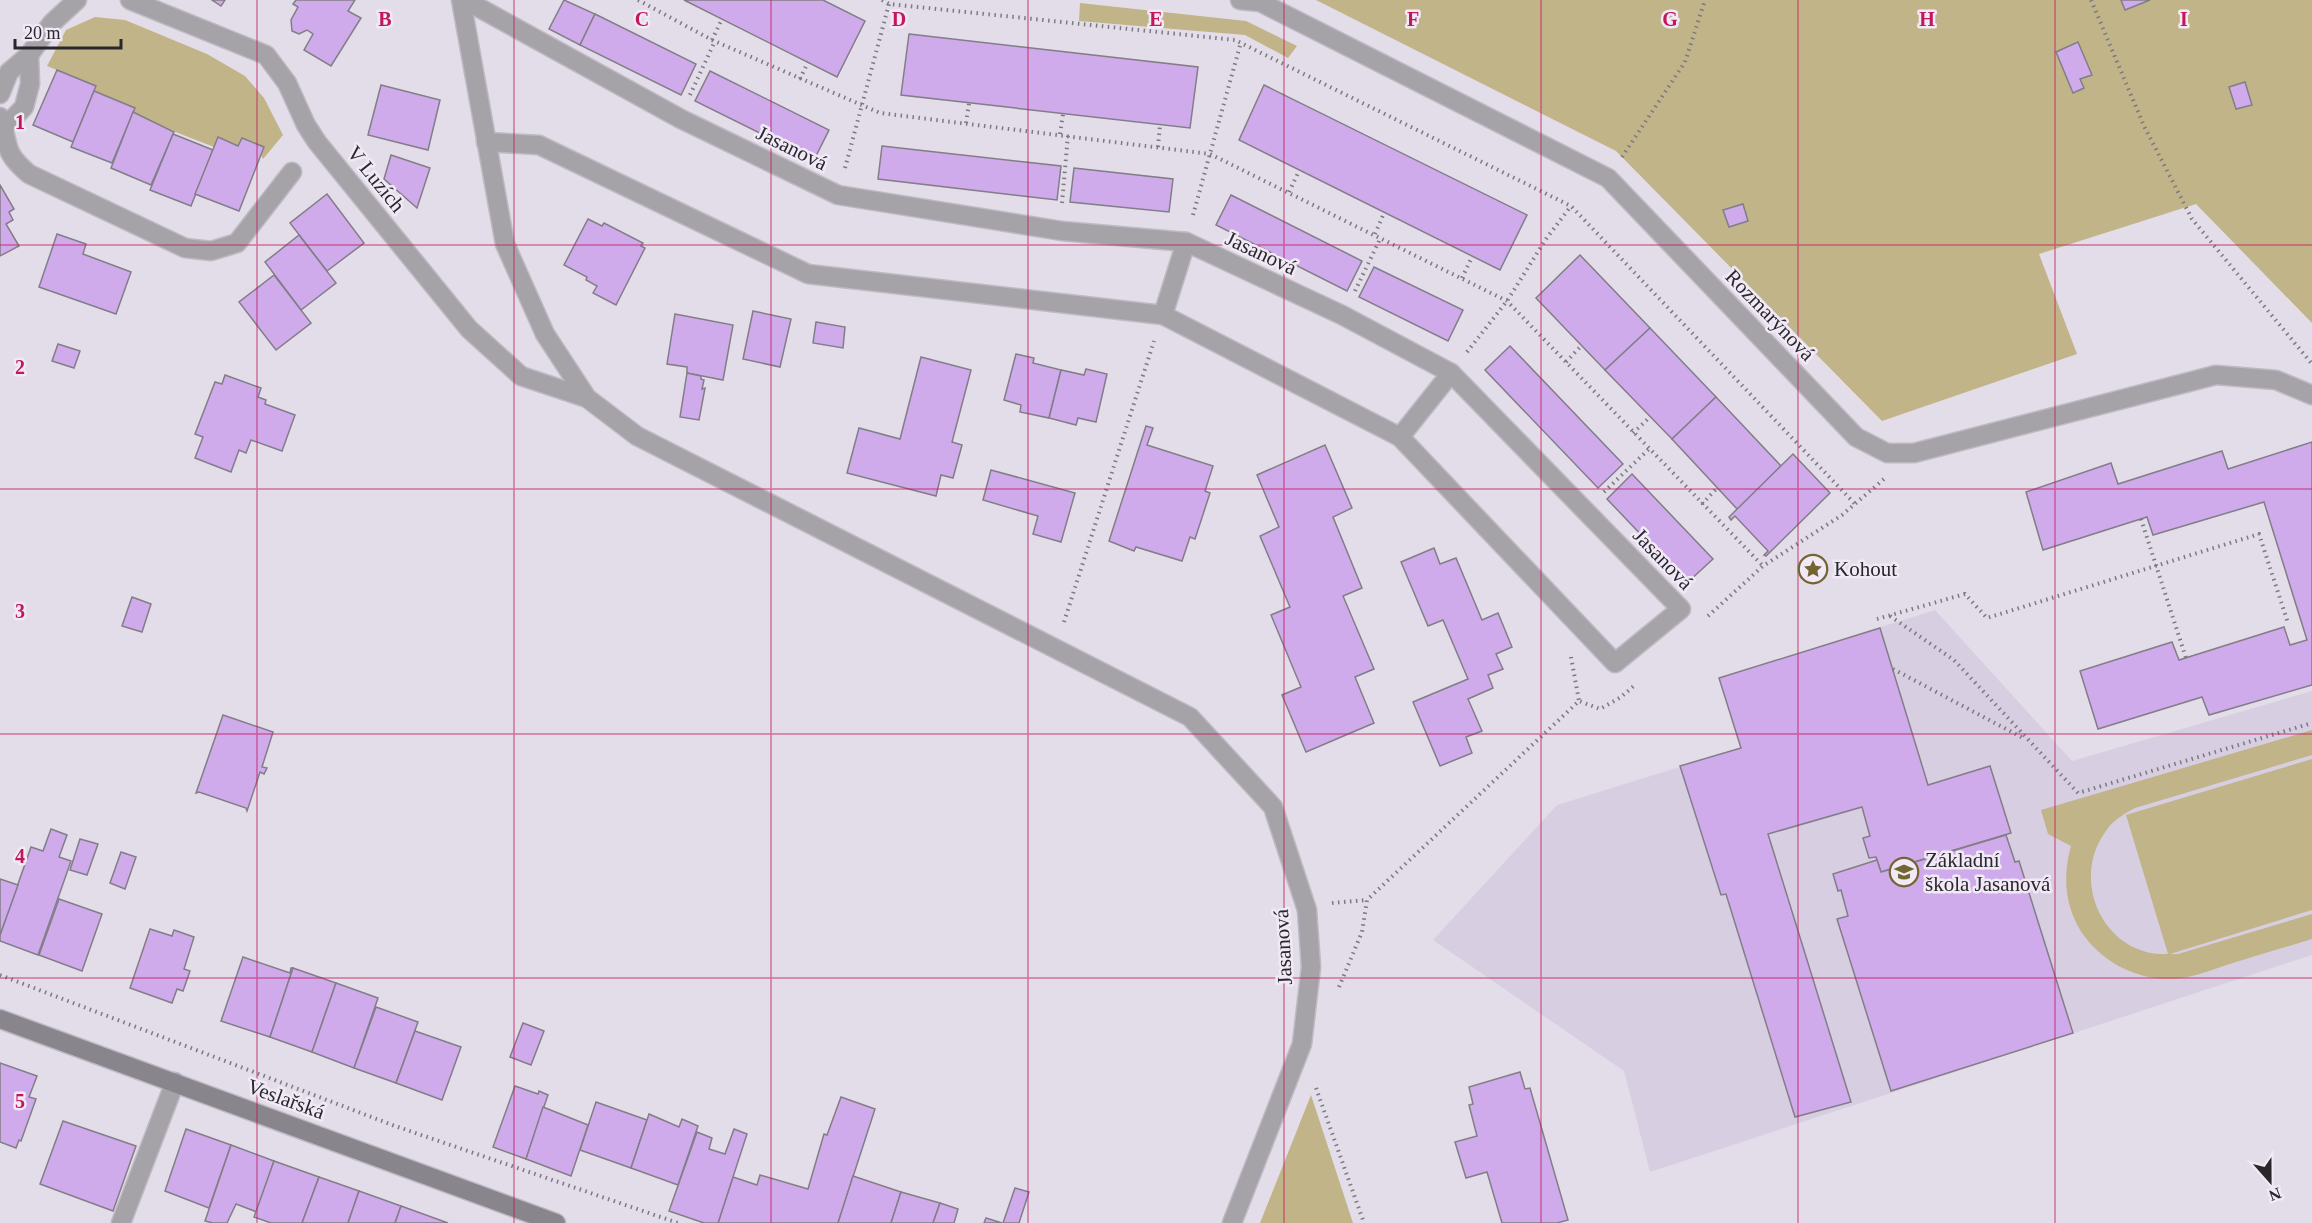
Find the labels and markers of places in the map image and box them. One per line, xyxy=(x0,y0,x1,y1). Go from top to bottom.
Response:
place icon: Kohout xyxy=(1797,553,1829,585)
place label: Kohout xyxy=(1834,557,1897,581)
place label: Základní škola Jasanová xyxy=(1925,848,2051,896)
school or university icon: Základní škola Jasanová xyxy=(1888,856,1920,888)

